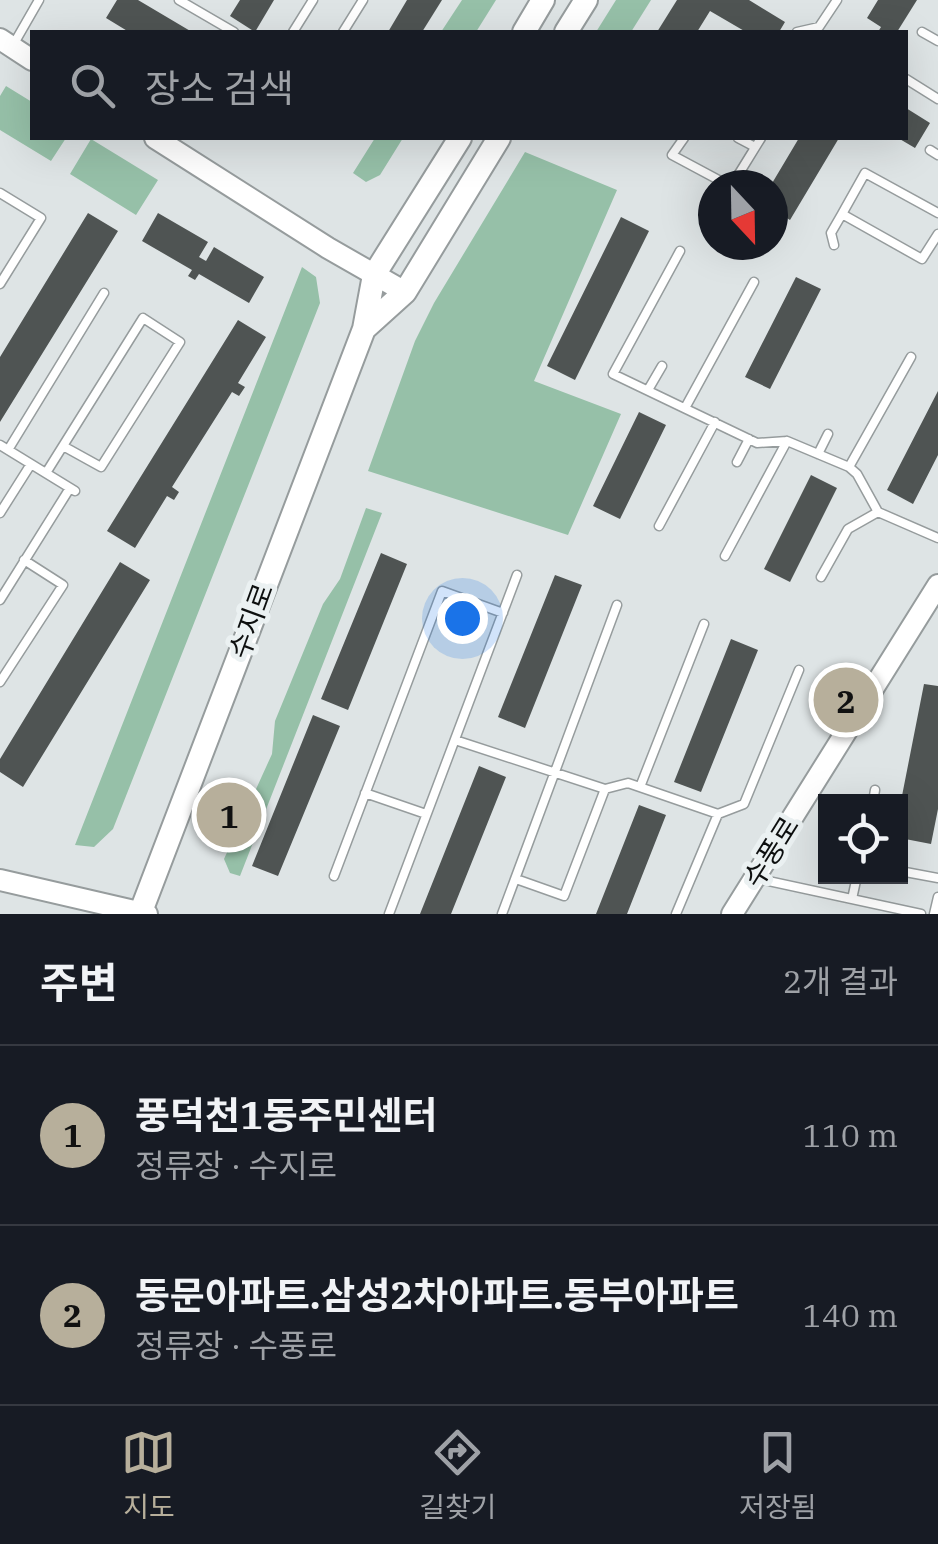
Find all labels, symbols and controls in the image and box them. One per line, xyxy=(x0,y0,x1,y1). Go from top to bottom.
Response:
search box xyxy=(30,30,908,140)
icon: search xyxy=(65,58,120,113)
text: 장소 검색 xyxy=(145,63,294,112)
north arrow xyxy=(698,170,788,260)
street label: 수지로 xyxy=(220,578,281,663)
your location xyxy=(437,593,488,644)
pin: 2 xyxy=(814,662,878,738)
pin: 1 xyxy=(196,778,262,852)
map controls xyxy=(818,794,908,884)
button: locate xyxy=(818,794,908,884)
street label: 수풍로 xyxy=(734,809,807,894)
text: 주변 xyxy=(40,955,117,1010)
text: 2개 결과 xyxy=(783,960,898,1002)
text: 풍덕천1동주민센터 xyxy=(135,1090,437,1139)
text: 1 xyxy=(63,1114,82,1156)
text: 110 m xyxy=(802,1114,898,1156)
text: 정류장 · 수지로 xyxy=(135,1144,337,1186)
text: 동문아파트.삼성2차아파트.동부아파트 xyxy=(135,1270,739,1319)
text: 2 xyxy=(63,1294,82,1336)
text: 140 m xyxy=(802,1294,898,1336)
text: 정류장 · 수풍로 xyxy=(135,1324,337,1366)
tab: 지도 xyxy=(121,1425,176,1525)
tab: 길찾기 xyxy=(419,1425,497,1525)
tab: 저장됨 xyxy=(739,1425,817,1525)

